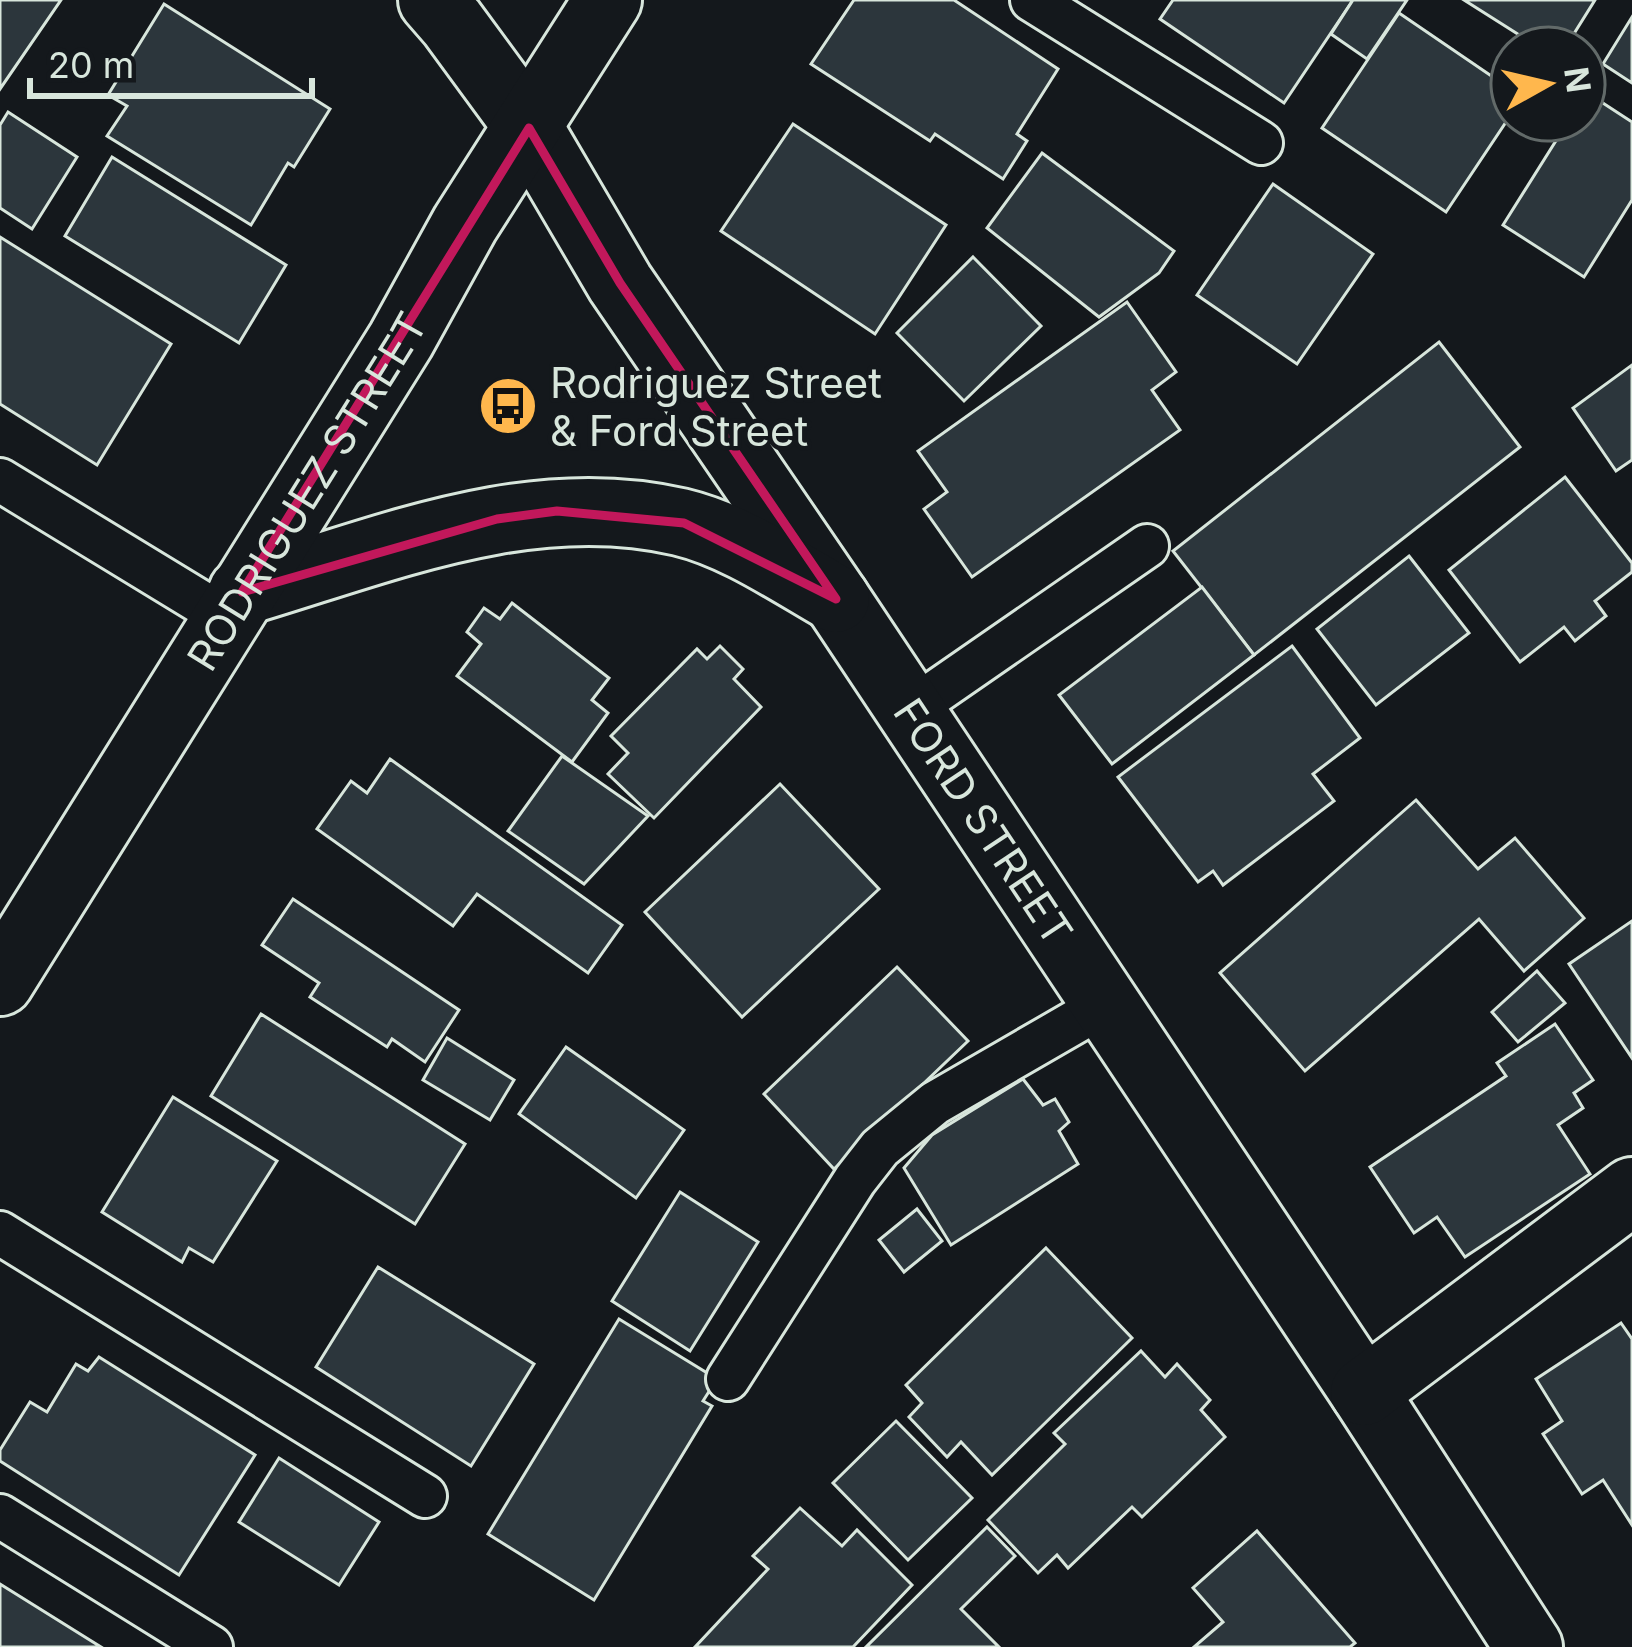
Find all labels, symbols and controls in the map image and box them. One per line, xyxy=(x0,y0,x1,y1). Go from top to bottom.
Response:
scale bar xyxy=(30,24,312,98)
north arrow xyxy=(1488,24,1608,144)
text: 20 m xyxy=(48,43,134,87)
text: N xyxy=(1556,65,1599,95)
street label: RODRIGUEZ STREET xyxy=(176,303,437,679)
place label: Rodriguez Street & Ford Street xyxy=(550,357,882,456)
bus stop icon: Rodriguez Street & Ford Street xyxy=(477,375,539,437)
street label: FORD STREET xyxy=(884,688,1084,954)

